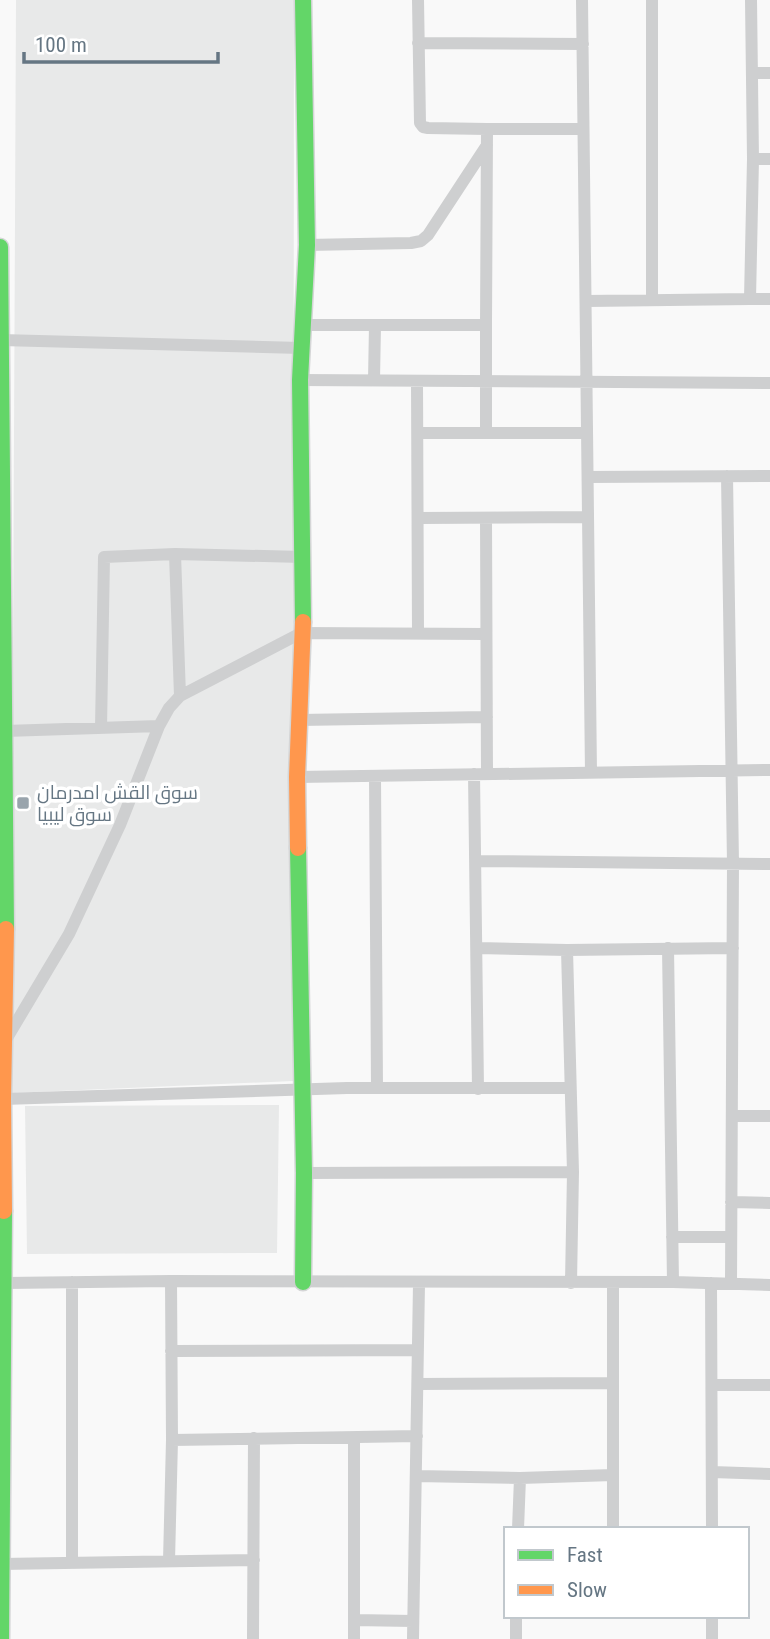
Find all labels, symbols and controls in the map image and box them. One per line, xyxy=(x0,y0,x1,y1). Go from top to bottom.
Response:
scale bar xyxy=(24,21,219,65)
text: 100 m xyxy=(35,33,87,57)
place label: سوق القش امدرمان سوق ليبيا xyxy=(37,781,198,827)
marker: سوق القش امدرمان سوق ليبيا xyxy=(15,795,31,811)
legend xyxy=(504,1527,749,1618)
text: Fast xyxy=(567,1543,603,1567)
text: Slow xyxy=(567,1578,607,1602)

